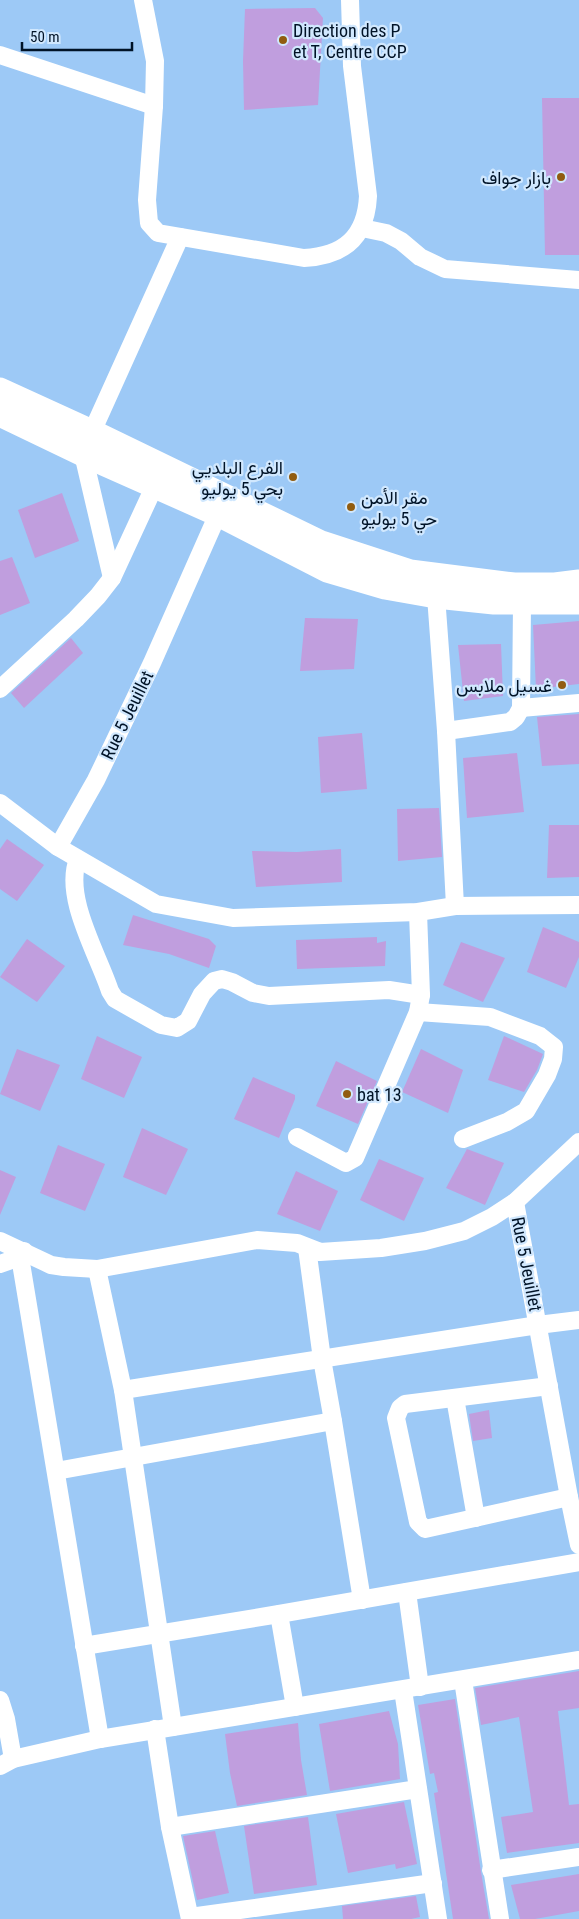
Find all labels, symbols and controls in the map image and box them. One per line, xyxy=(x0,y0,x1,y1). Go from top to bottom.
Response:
scale bar xyxy=(22,20,132,52)
place label: Direction des P et T, Centre CCP xyxy=(293,20,407,62)
text: 50 m xyxy=(30,28,60,46)
marker: Direction des P et T, Centre CCP xyxy=(277,34,289,46)
place label: بازار جواف xyxy=(482,167,551,189)
marker: بازار جواف xyxy=(555,171,567,183)
place label: الفرع البلديي بحي 5 يوليو xyxy=(192,457,283,504)
marker: الفرع البلديي بحي 5 يوليو xyxy=(287,471,299,483)
place label: مقر الأمن حي 5 يوليو xyxy=(361,487,437,534)
marker: مقر الأمن حي 5 يوليو xyxy=(345,501,357,513)
street label: Rue 5 Jeuillet xyxy=(97,667,157,763)
place label: غسيل ملابس xyxy=(456,675,552,697)
marker: غسيل ملابس xyxy=(556,679,568,691)
place label: bat 13 xyxy=(357,1084,402,1105)
marker: bat 13 xyxy=(341,1088,353,1100)
street label: Rue 5 Jeuillet xyxy=(508,1215,546,1313)

